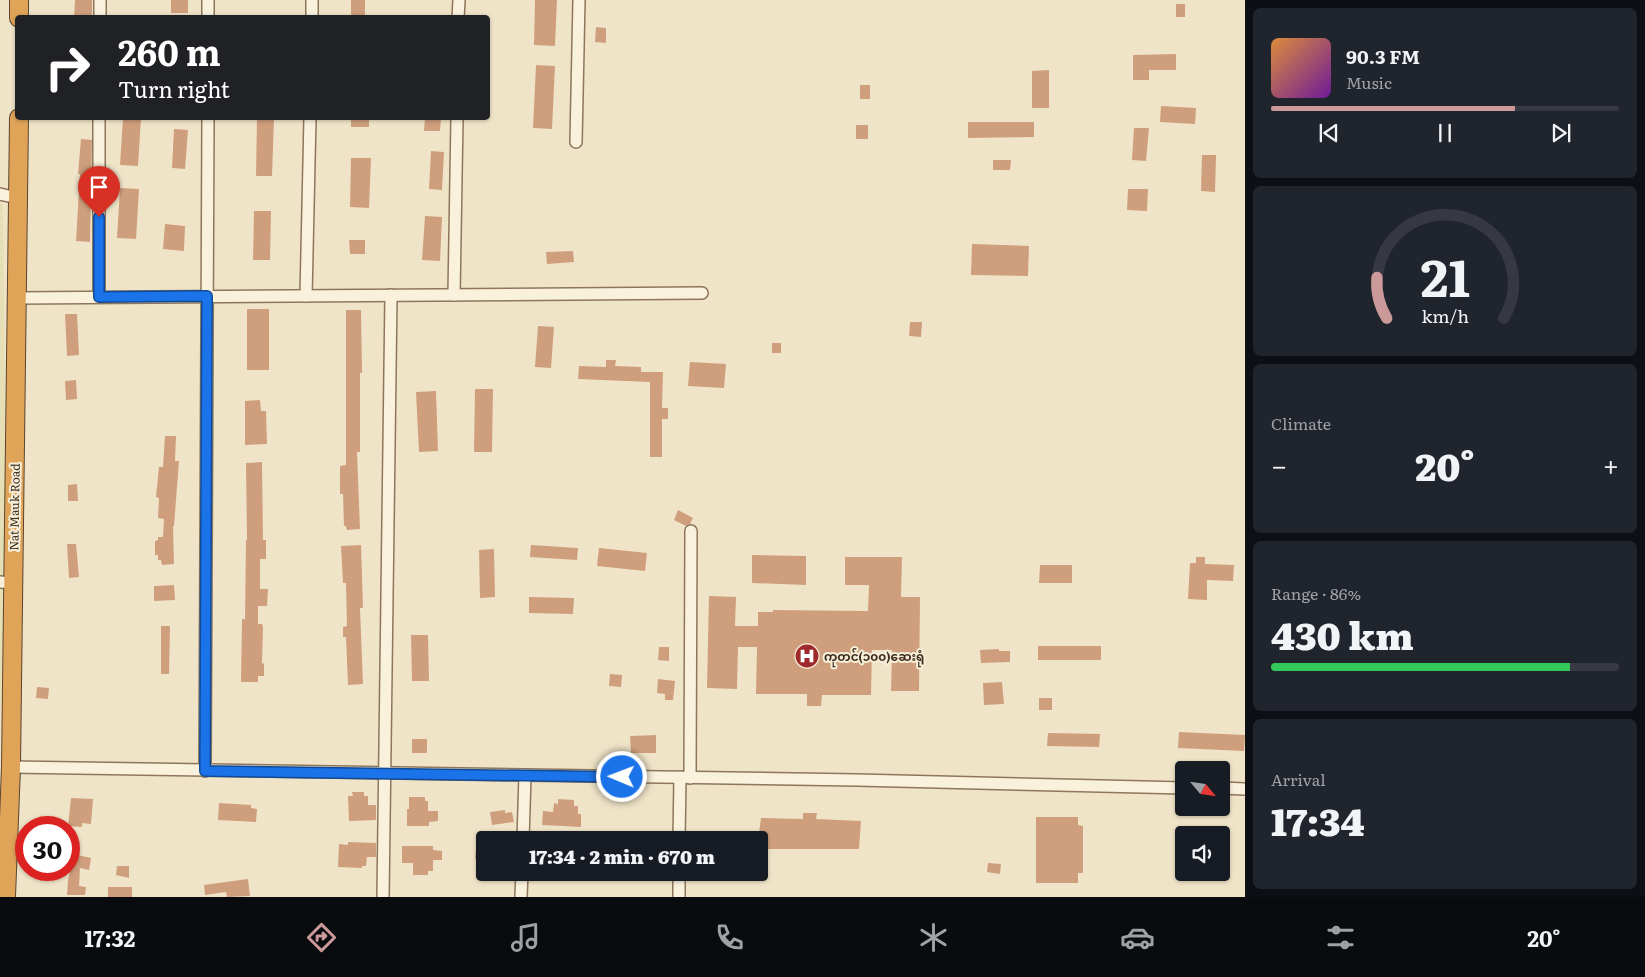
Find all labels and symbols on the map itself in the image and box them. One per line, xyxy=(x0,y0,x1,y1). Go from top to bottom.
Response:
pin xyxy=(78,166,120,217)
street label: Nat Mauk Road xyxy=(4,463,24,551)
hospital icon: ကုတင်(၁၀၀)ဆေးရုံ xyxy=(794,643,820,669)
place label: ကုတင်(၁၀၀)ဆေးရုံ xyxy=(824,647,925,668)
position arrow xyxy=(595,750,647,802)
north arrow xyxy=(1175,761,1230,816)
speed limit sign: 30 xyxy=(15,816,80,881)

